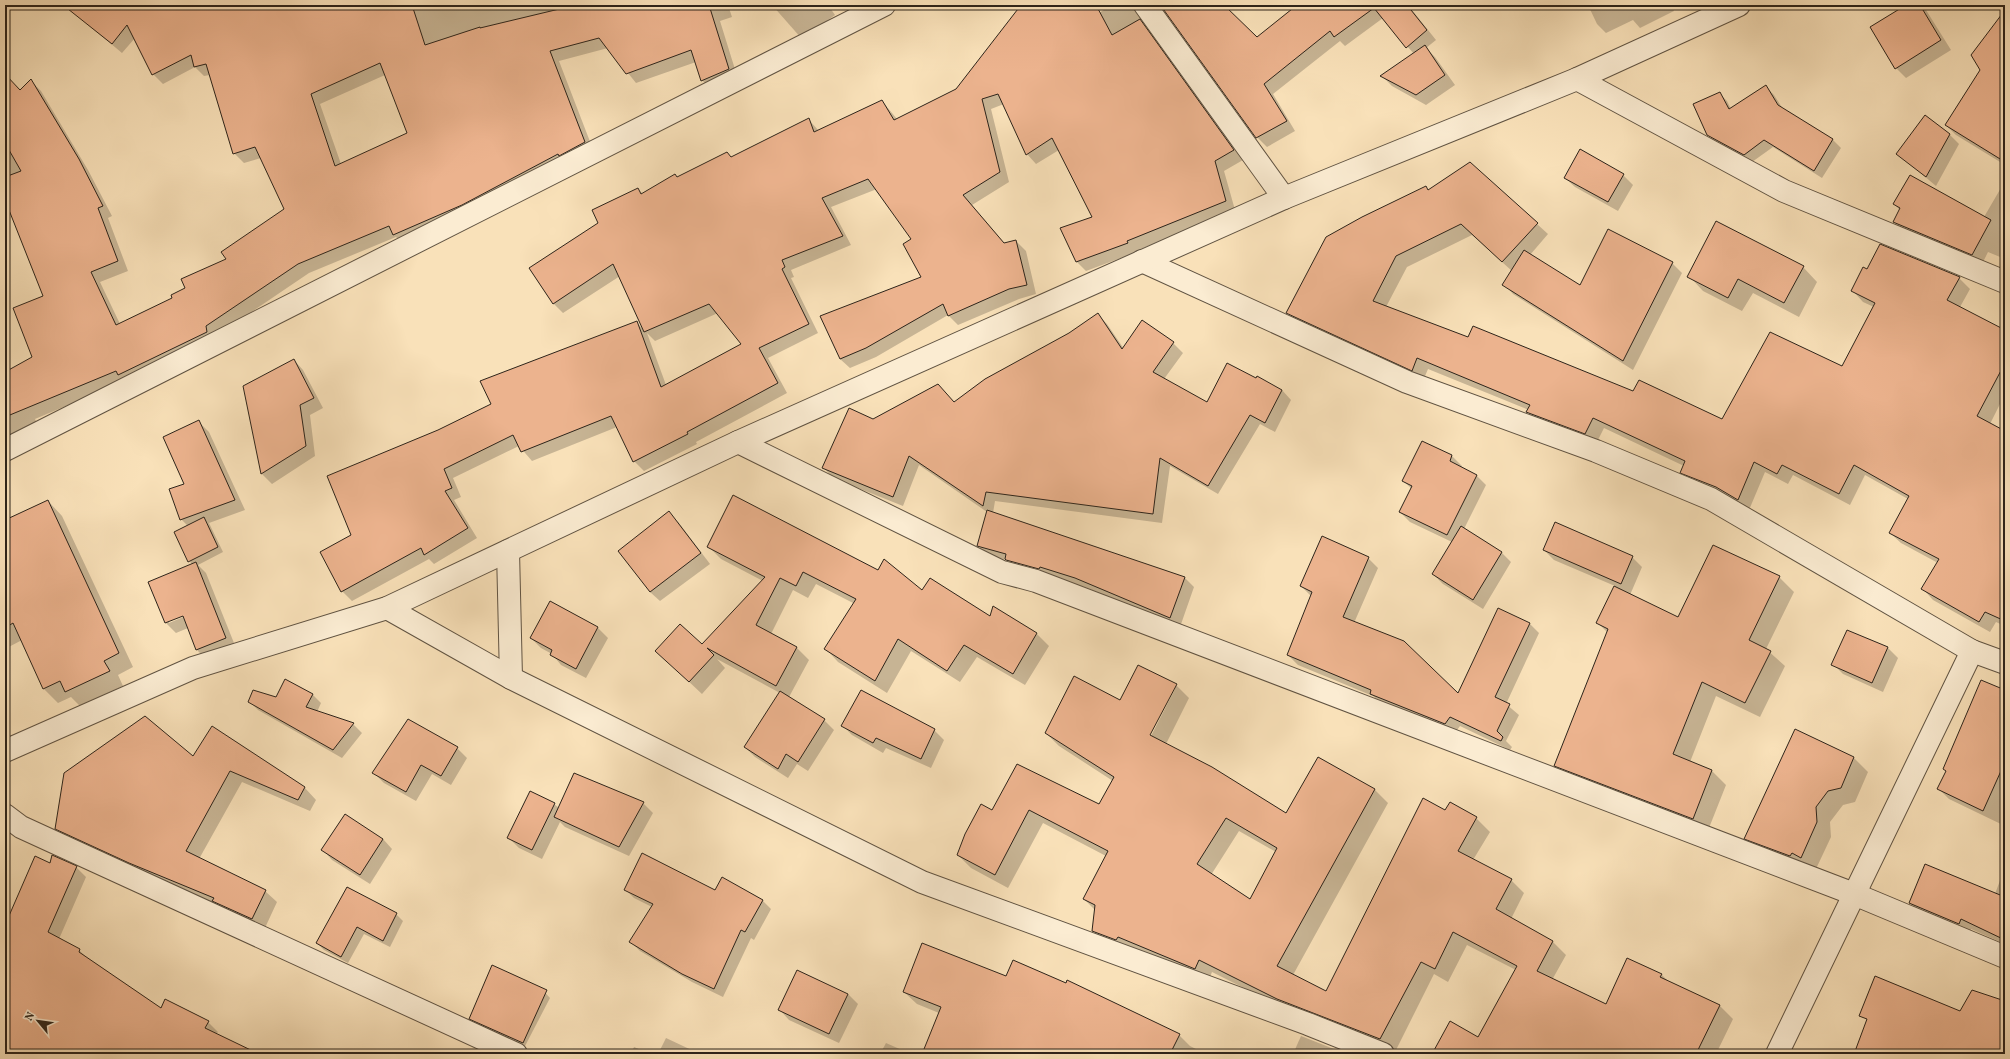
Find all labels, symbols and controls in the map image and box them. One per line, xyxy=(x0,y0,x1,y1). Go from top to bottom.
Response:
north arrow xyxy=(18,1001,58,1041)
text: N xyxy=(22,1010,39,1024)

